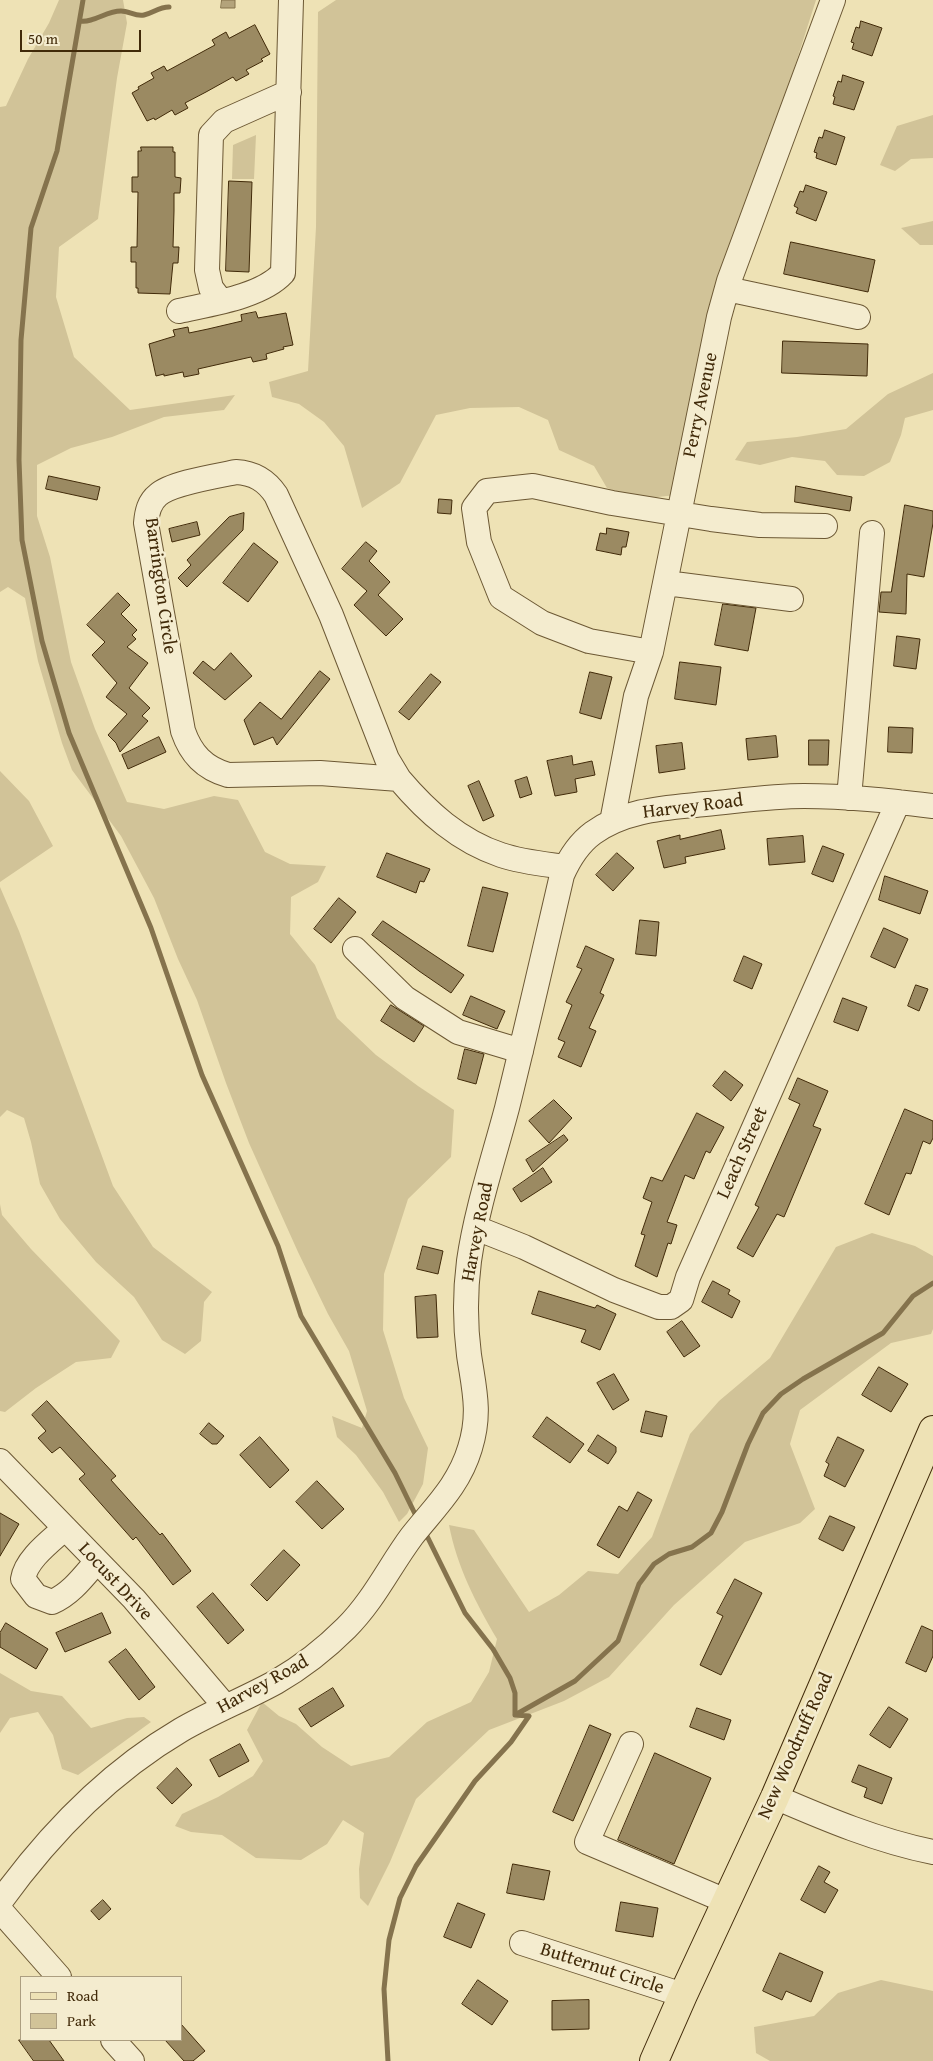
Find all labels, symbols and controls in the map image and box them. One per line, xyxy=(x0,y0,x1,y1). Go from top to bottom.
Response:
scale bar xyxy=(22,20,144,52)
text: 50 m xyxy=(28,28,58,49)
street label: Perry Avenue xyxy=(679,350,723,460)
street label: Barrington Circle xyxy=(139,516,181,656)
street label: Harvey Road xyxy=(642,790,744,824)
street label: Leach Street xyxy=(713,1104,773,1202)
street label: Harvey Road xyxy=(457,1180,499,1284)
street label: Locust Drive xyxy=(73,1538,157,1626)
street label: Harvey Road xyxy=(213,1651,313,1719)
street label: New Woodruff Road xyxy=(753,1669,839,1823)
street label: Butternut Circle xyxy=(537,1938,667,2000)
legend xyxy=(20,1976,182,2041)
text: Road xyxy=(67,1985,98,2006)
text: Park xyxy=(67,2010,96,2031)

